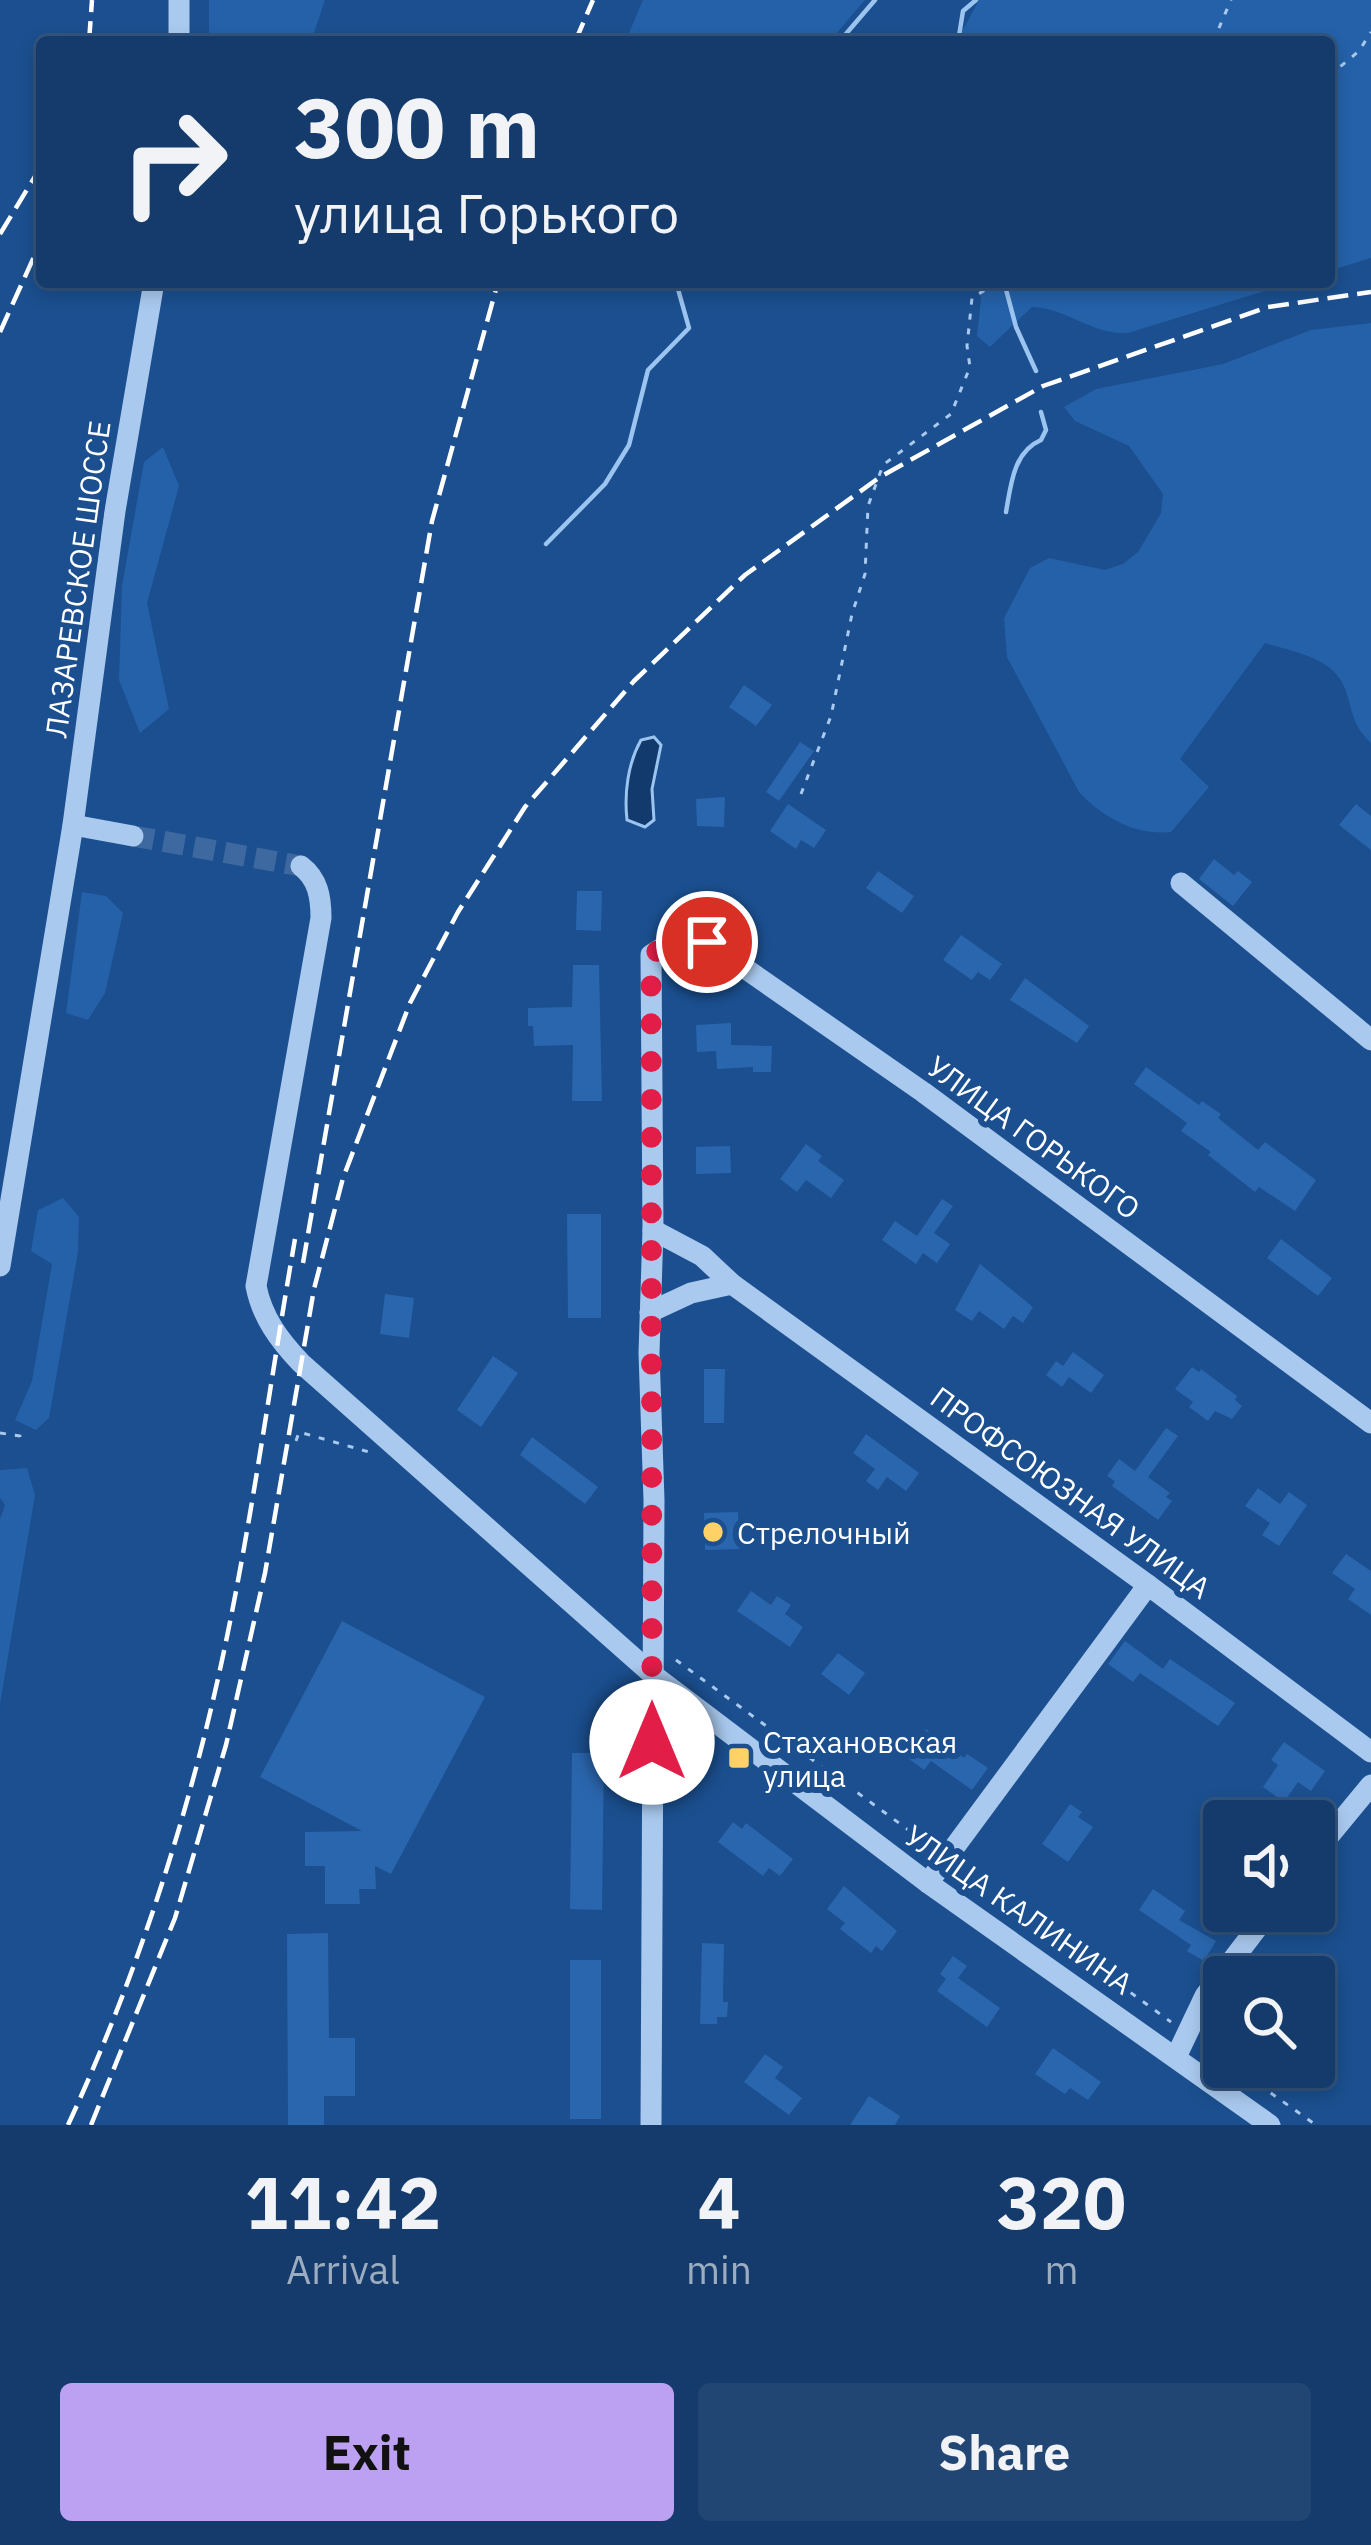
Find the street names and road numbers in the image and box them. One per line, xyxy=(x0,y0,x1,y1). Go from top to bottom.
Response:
street label: ЛАЗАРЕВСКОЕ ШОССЕ xyxy=(35,418,119,740)
street label: УЛИЦА ГОРЬКОГО xyxy=(920,1047,1148,1227)
street label: ПРОФСОЮЗНАЯ УЛИЦА xyxy=(923,1377,1219,1607)
street label: УЛИЦА КАЛИНИНА xyxy=(897,1816,1141,2002)

